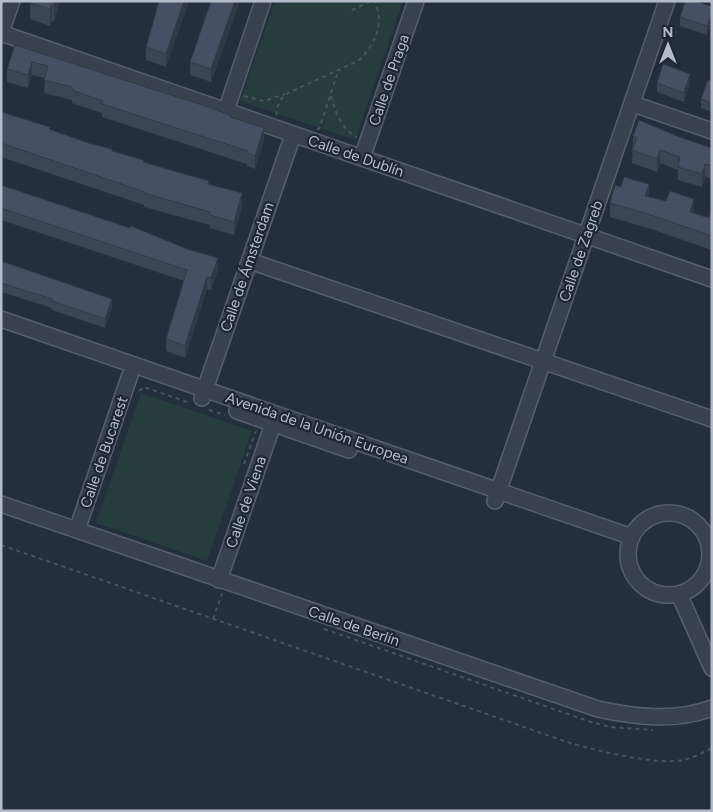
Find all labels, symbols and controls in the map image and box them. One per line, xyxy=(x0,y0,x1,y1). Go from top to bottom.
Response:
north arrow xyxy=(643,20,693,70)
text: N xyxy=(663,24,673,41)
street label: Calle de Praga xyxy=(365,32,413,128)
street label: Calle de Dublín xyxy=(306,131,406,181)
street label: Calle de Zagreb xyxy=(555,198,607,304)
street label: Calle de Ámsterdam xyxy=(216,200,278,334)
street label: Avenida de la Unión Europea xyxy=(223,388,411,468)
street label: Calle de Bucarest xyxy=(76,394,132,510)
street label: Calle de Viena xyxy=(222,454,270,550)
street label: Calle de Berlín xyxy=(306,602,402,650)

